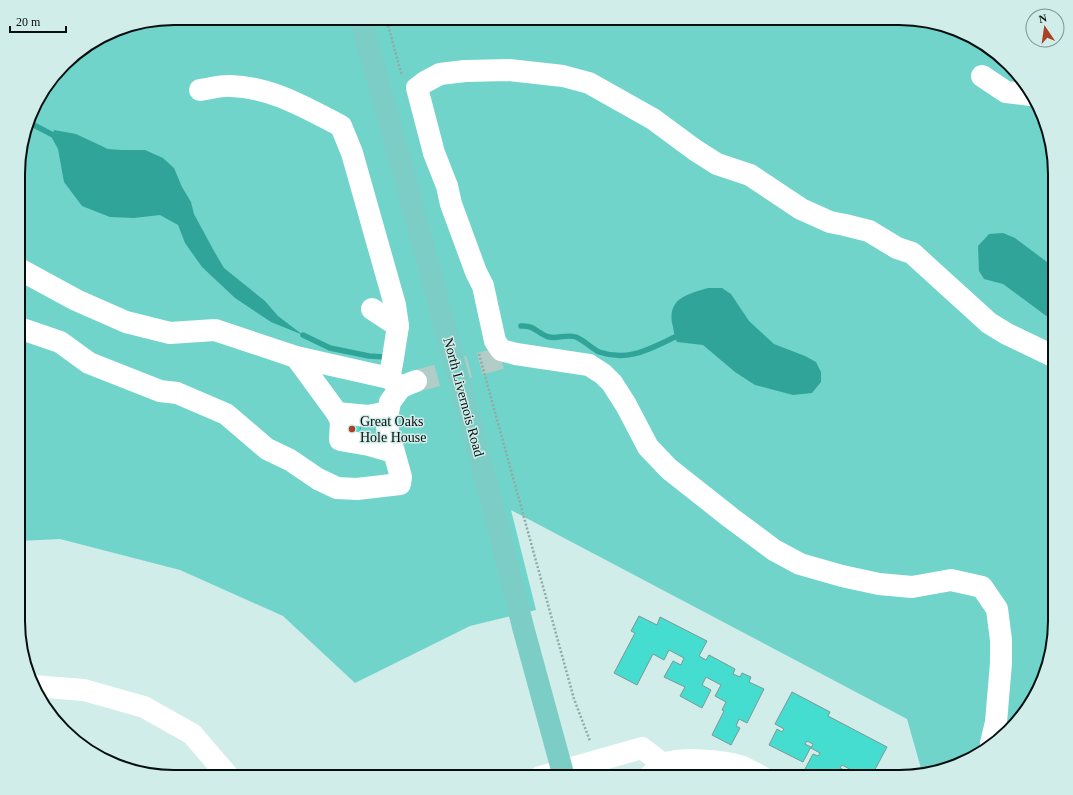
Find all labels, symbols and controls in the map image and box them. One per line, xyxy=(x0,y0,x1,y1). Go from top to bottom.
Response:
scale bar xyxy=(10,8,66,34)
north arrow xyxy=(1025,8,1065,48)
text: N xyxy=(1038,12,1048,25)
text: 20 m xyxy=(16,15,41,29)
street label: North Livernois Road xyxy=(440,336,487,458)
place label: Great Oaks Hole House xyxy=(360,414,427,445)
marker: Great Oaks Hole House xyxy=(347,424,357,434)

